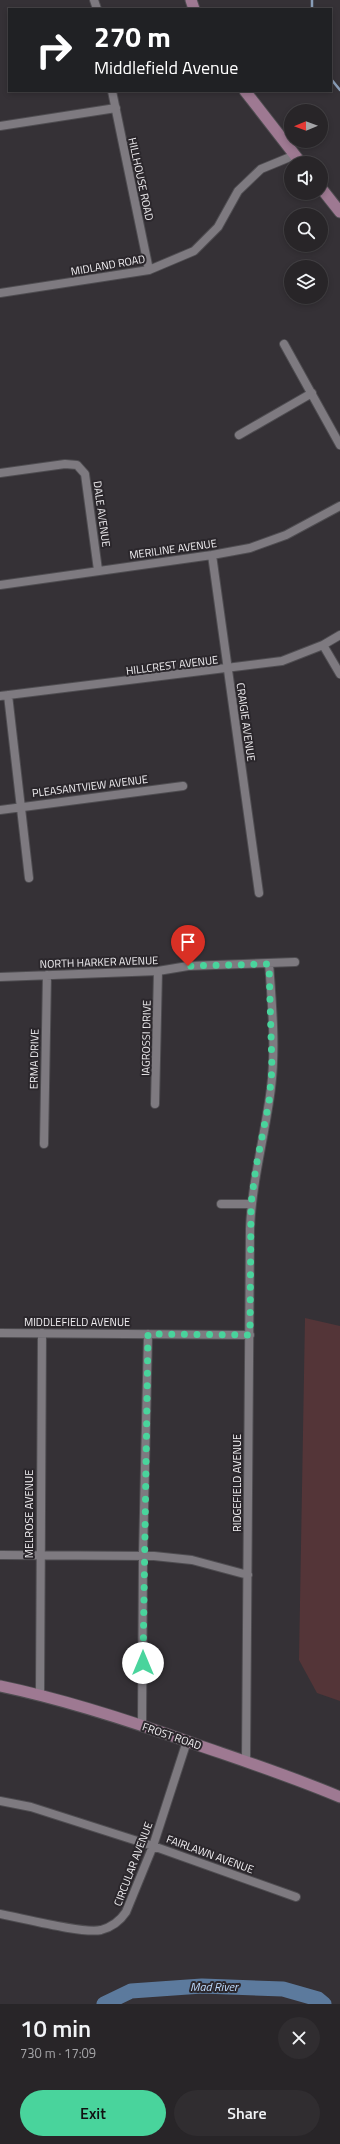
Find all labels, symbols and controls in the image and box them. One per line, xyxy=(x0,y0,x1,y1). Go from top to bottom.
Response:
text: 270 m xyxy=(94,15,171,58)
icon: right xyxy=(28,24,80,76)
text: Middlefield Avenue xyxy=(94,54,238,81)
north arrow xyxy=(284,104,328,148)
map controls xyxy=(284,104,328,304)
street label: HILLHOUSE ROAD xyxy=(124,136,158,222)
button: sound xyxy=(284,156,328,200)
button: search xyxy=(284,208,328,252)
street label: MIDLAND ROAD xyxy=(69,251,147,279)
button: layers xyxy=(284,260,328,304)
street label: DALE AVENUE xyxy=(89,480,115,548)
street label: MERILINE AVENUE xyxy=(128,535,218,563)
street label: HILLCREST AVENUE xyxy=(125,651,219,679)
street label: CRAIGIE AVENUE xyxy=(233,682,259,762)
street label: PLEASANTVIEW AVENUE xyxy=(31,771,149,801)
pin xyxy=(171,925,205,966)
icon: arrive xyxy=(177,931,199,953)
street label: NORTH HARKER AVENUE xyxy=(39,952,159,972)
street label: IAGROSSI DRIVE xyxy=(137,1000,155,1076)
street label: ERMA DRIVE xyxy=(25,1029,43,1089)
street label: MIDDLEFIELD AVENUE xyxy=(24,1314,130,1330)
street label: RIDGEFIELD AVENUE xyxy=(229,1434,245,1532)
street label: MELROSE AVENUE xyxy=(21,1470,37,1558)
position arrow xyxy=(122,1642,164,1684)
street label: FROST ROAD xyxy=(140,1718,204,1754)
street label: CIRCULAR AVENUE xyxy=(110,1820,156,1908)
street label: FAIRLAWN AVENUE xyxy=(164,1831,256,1877)
water label: Mad River xyxy=(190,1977,240,1996)
text: 10 min xyxy=(20,2010,91,2046)
button: close xyxy=(278,2017,320,2059)
text: 730 m · 17:09 xyxy=(20,2043,96,2063)
button: Exit xyxy=(20,2090,166,2136)
button: Share xyxy=(174,2090,320,2136)

